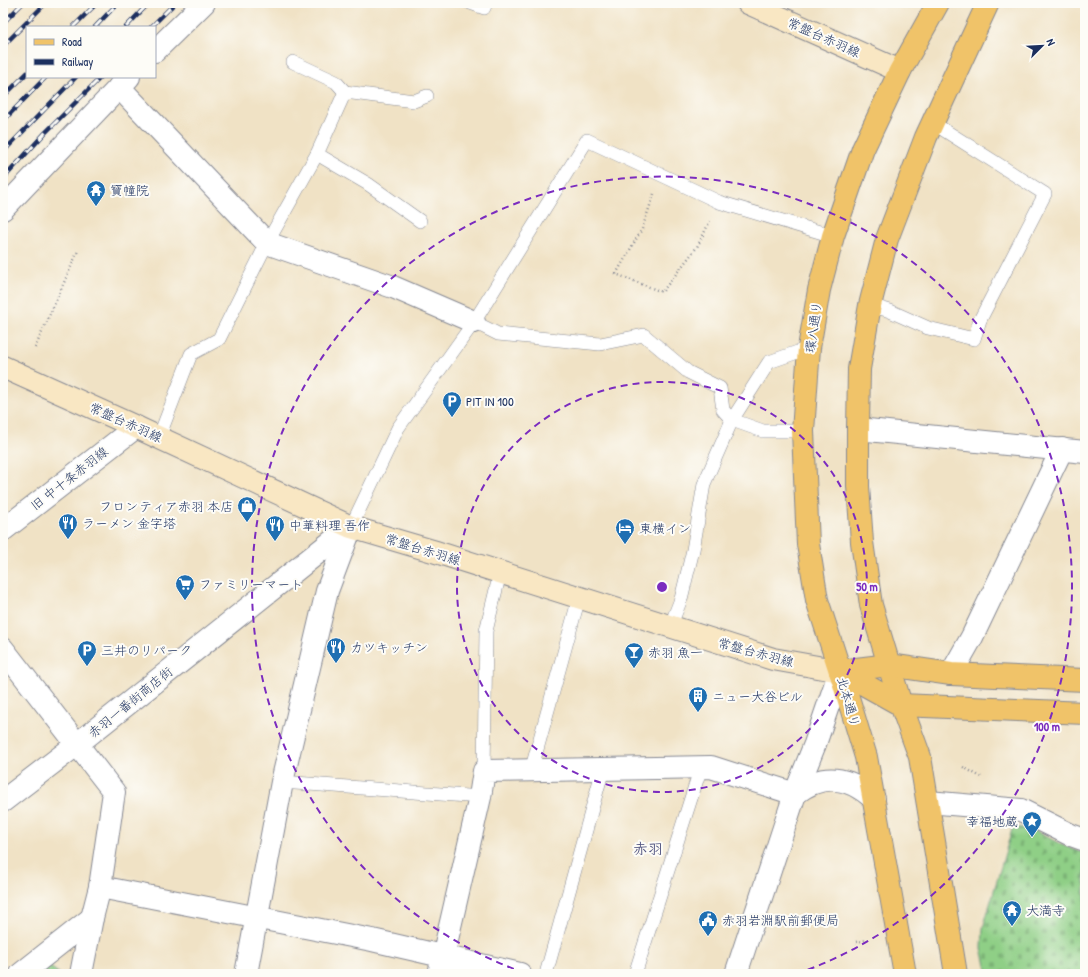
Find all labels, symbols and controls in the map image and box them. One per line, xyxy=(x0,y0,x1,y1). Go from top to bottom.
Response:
street label: 常盤台赤羽線 xyxy=(785,13,864,61)
legend xyxy=(26,26,156,78)
north arrow xyxy=(1022,26,1062,66)
text: Road xyxy=(62,33,82,50)
text: N xyxy=(1044,36,1059,48)
text: Railway xyxy=(62,53,93,70)
temple icon: 寶幢院 xyxy=(85,179,107,207)
place label: 寶幢院 xyxy=(110,181,149,199)
street label: 環八通り xyxy=(800,300,826,354)
parking icon: PIT IN 100 xyxy=(441,390,463,418)
place label: PIT IN 100 xyxy=(466,392,514,410)
street label: 常盤台赤羽線 xyxy=(87,398,166,446)
street label: 旧 中十条赤羽線 xyxy=(26,441,112,514)
shop icon: フロンティア赤羽 本店 xyxy=(236,495,258,523)
place label: フロンティア赤羽 本店 xyxy=(99,497,233,515)
restaurant icon: ラーメン 金字塔 xyxy=(57,512,79,540)
place label: ラーメン 金字塔 xyxy=(82,514,176,532)
restaurant icon: 中華料理 吾作 xyxy=(264,514,286,542)
place label: 中華料理 吾作 xyxy=(289,516,370,534)
hotel icon: 東横イン xyxy=(614,517,636,545)
place label: 東横イン xyxy=(639,519,691,537)
street label: 常盤台赤羽線 xyxy=(383,529,464,569)
supermarket icon: ファミリーマート xyxy=(174,573,196,601)
place label: ファミリーマート xyxy=(199,575,303,593)
text: 50 m xyxy=(856,578,878,595)
centre of rings xyxy=(655,580,669,594)
street label: 常盤台赤羽線 xyxy=(716,633,797,671)
restaurant icon: カツキッチン xyxy=(325,636,347,664)
place label: カツキッチン xyxy=(350,638,428,656)
parking icon: 三井のリパーク xyxy=(76,639,98,667)
place label: 三井のリパーク xyxy=(101,641,192,659)
bar icon: 赤羽 魚一 xyxy=(623,641,645,669)
place label: 赤羽 魚一 xyxy=(648,643,703,661)
street label: 赤羽一番街商店街 xyxy=(84,662,176,742)
street label: 北本通り xyxy=(833,675,865,729)
building icon: ニュー大谷ビル xyxy=(687,685,709,713)
place label: ニュー大谷ビル xyxy=(712,687,803,705)
text: 100 m xyxy=(1034,718,1060,735)
place icon: 幸福地蔵 xyxy=(1021,810,1043,838)
place label: 幸福地蔵 xyxy=(966,812,1018,830)
district label: 赤羽 xyxy=(633,838,663,859)
temple icon: 大満寺 xyxy=(1001,899,1023,927)
place label: 大満寺 xyxy=(1026,901,1065,919)
public building icon: 赤羽岩淵駅前郵便局 xyxy=(697,909,719,937)
place label: 赤羽岩淵駅前郵便局 xyxy=(722,911,839,929)

